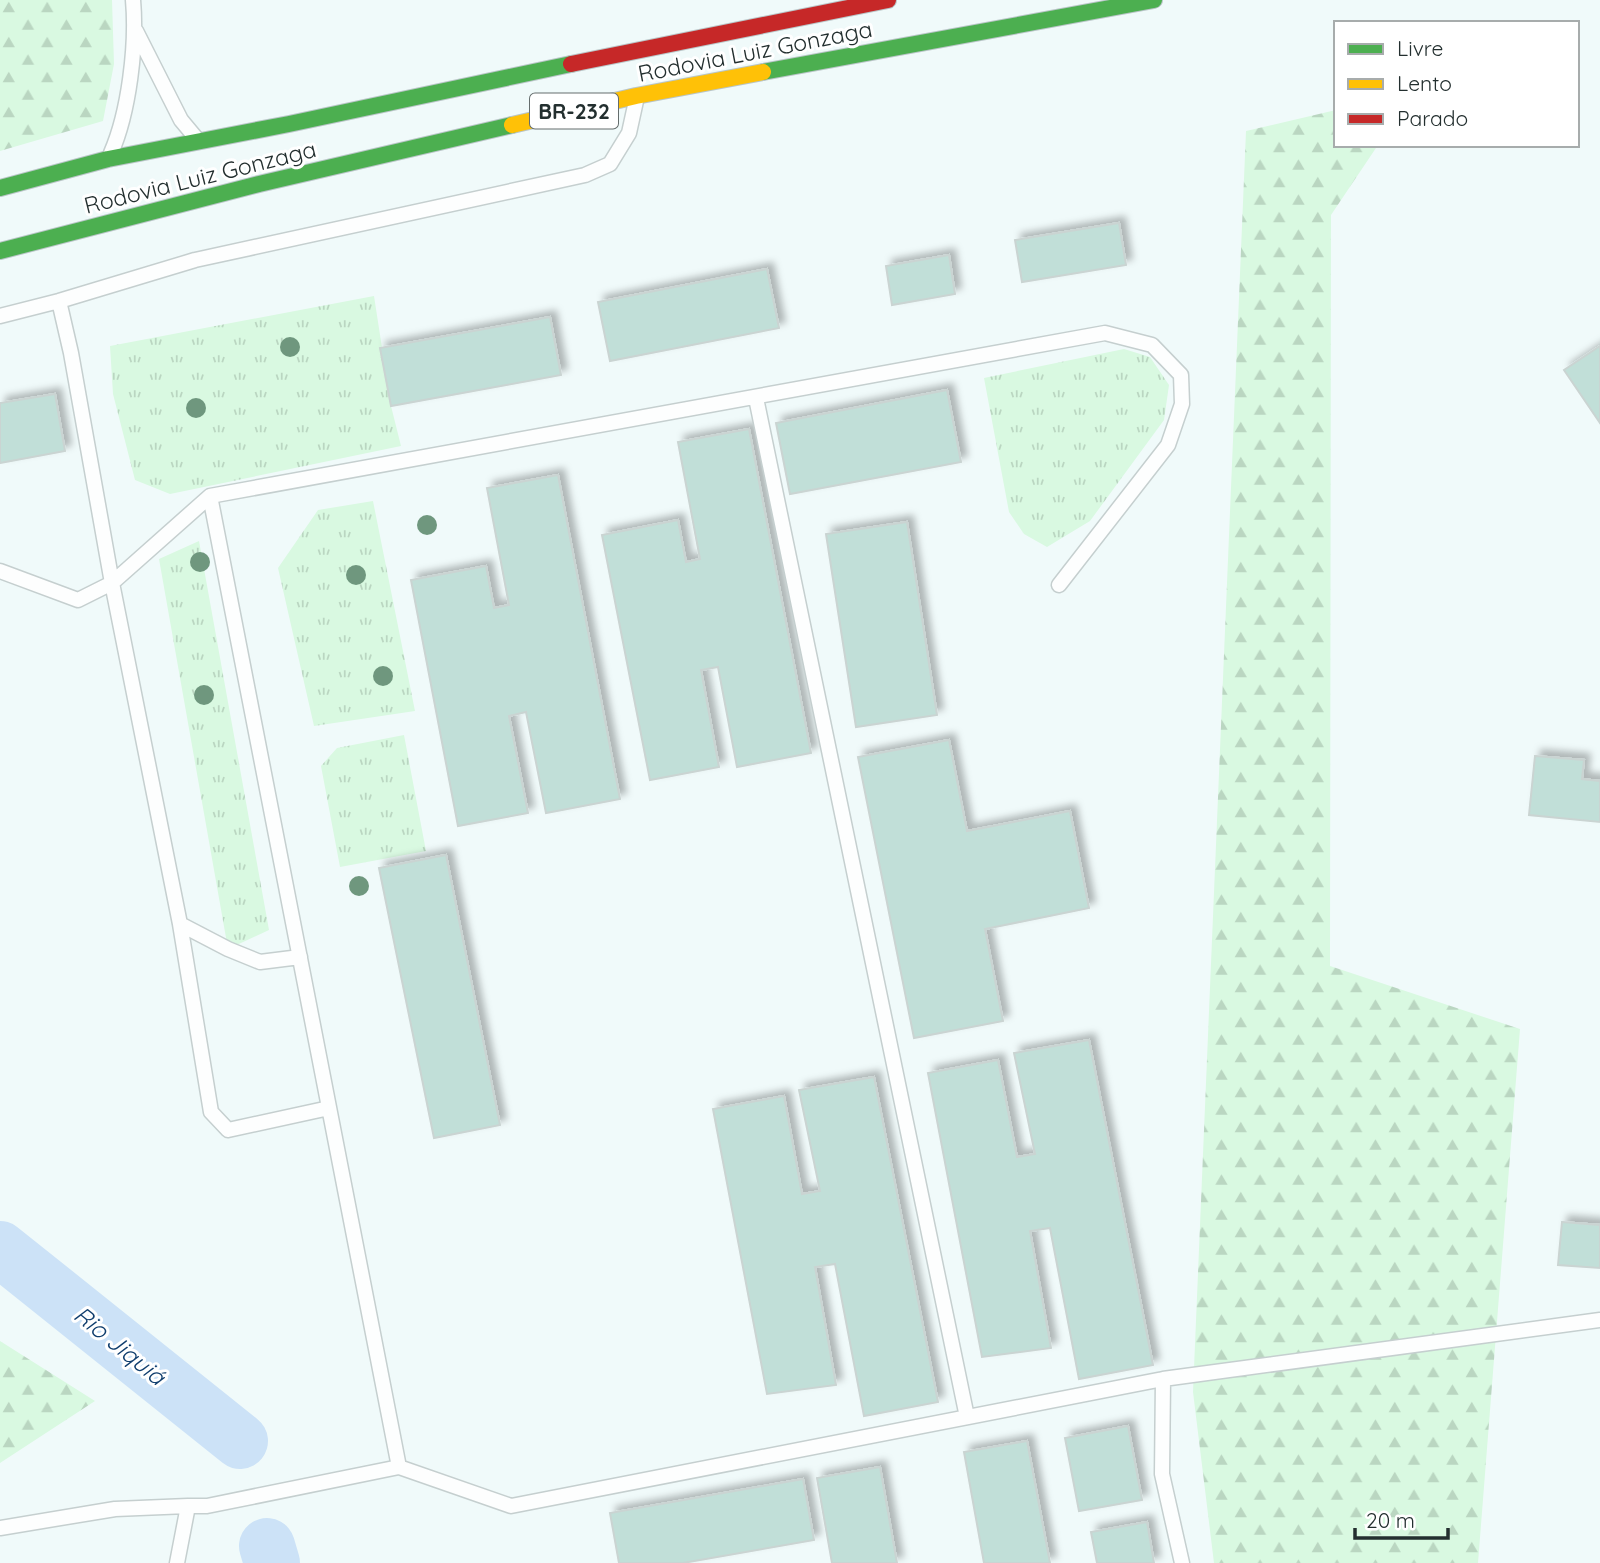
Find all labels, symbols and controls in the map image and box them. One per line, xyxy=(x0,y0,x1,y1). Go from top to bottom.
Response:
street label: Rodovia Luiz Gonzaga xyxy=(635,14,875,88)
legend xyxy=(1334,21,1579,147)
text: Livre xyxy=(1397,35,1443,61)
text: Lento xyxy=(1397,70,1452,96)
road number: BR-232 xyxy=(530,94,618,128)
text: Parado xyxy=(1397,105,1468,131)
street label: Rodovia Luiz Gonzaga xyxy=(81,134,319,220)
water label: Rio Jiquiá xyxy=(68,1299,173,1392)
scale bar xyxy=(1355,1496,1448,1540)
text: 20 m xyxy=(1366,1507,1415,1533)

